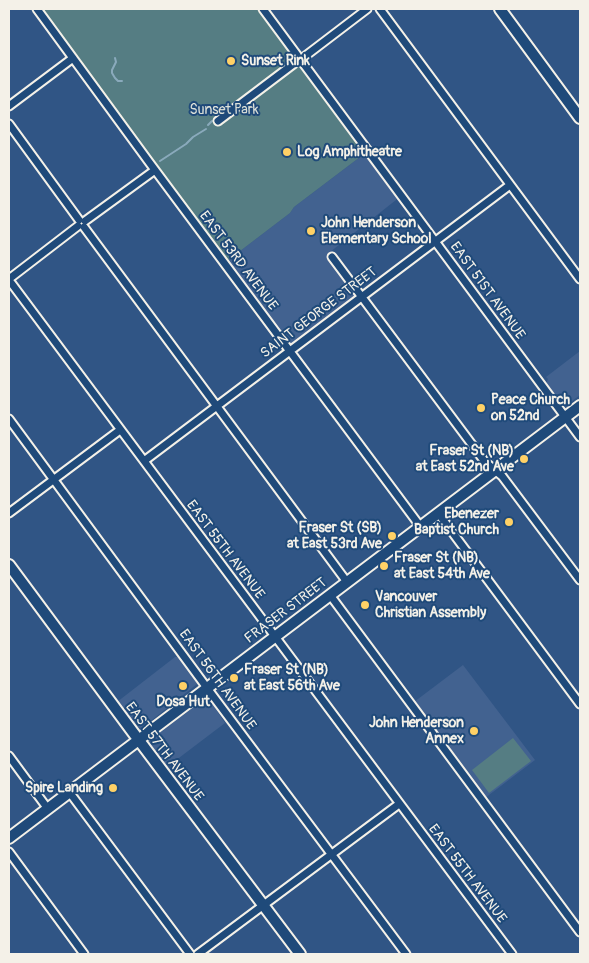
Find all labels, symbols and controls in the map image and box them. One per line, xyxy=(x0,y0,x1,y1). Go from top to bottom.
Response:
place label: Sunset Rink xyxy=(241,53,310,69)
marker: Sunset Rink xyxy=(225,55,237,67)
park label: Sunset Park xyxy=(189,102,259,118)
place label: Log Amphitheatre xyxy=(297,144,402,160)
marker: Log Amphitheatre xyxy=(281,146,293,158)
street label: EAST 53RD AVENUE xyxy=(195,208,281,314)
place label: John Henderson Elementary School xyxy=(321,215,432,248)
marker: John Henderson Elementary School xyxy=(305,225,317,237)
street label: EAST 51ST AVENUE xyxy=(446,239,528,343)
street label: SAINT GEORGE STREET xyxy=(258,264,380,362)
place label: Peace Church on 52nd xyxy=(491,392,570,424)
marker: Peace Church on 52nd xyxy=(475,402,487,414)
place label: Fraser St (NB) at East 52nd Ave xyxy=(416,443,514,476)
marker: Fraser St (NB) at East 52nd Ave xyxy=(518,453,530,465)
street label: EAST 55TH AVENUE xyxy=(182,497,268,603)
place label: Ebenezer Baptist Church xyxy=(414,506,499,538)
marker: Ebenezer Baptist Church xyxy=(503,516,515,528)
place label: Fraser St (SB) at East 53rd Ave xyxy=(287,520,382,552)
marker: Fraser St (SB) at East 53rd Ave xyxy=(386,530,398,542)
place label: Fraser St (NB) at East 54th Ave xyxy=(394,550,490,582)
marker: Fraser St (NB) at East 54th Ave xyxy=(378,560,390,572)
street label: FRASER STREET xyxy=(242,575,330,647)
place label: Vancouver Christian Assembly xyxy=(375,589,486,622)
marker: Vancouver Christian Assembly xyxy=(359,599,371,611)
street label: EAST 56TH AVENUE xyxy=(175,627,259,733)
place label: Fraser St (NB) at East 56th Ave xyxy=(244,662,340,694)
marker: Fraser St (NB) at East 56th Ave xyxy=(228,672,240,684)
marker: Dosa Hut xyxy=(177,680,189,692)
place label: Dosa Hut xyxy=(156,694,210,710)
street label: EAST 57TH AVENUE xyxy=(121,699,207,805)
place label: John Henderson Annex xyxy=(369,715,464,748)
marker: John Henderson Annex xyxy=(468,725,480,737)
place label: Spire Landing xyxy=(25,780,103,796)
marker: Spire Landing xyxy=(107,782,119,794)
street label: EAST 55TH AVENUE xyxy=(424,821,510,927)

